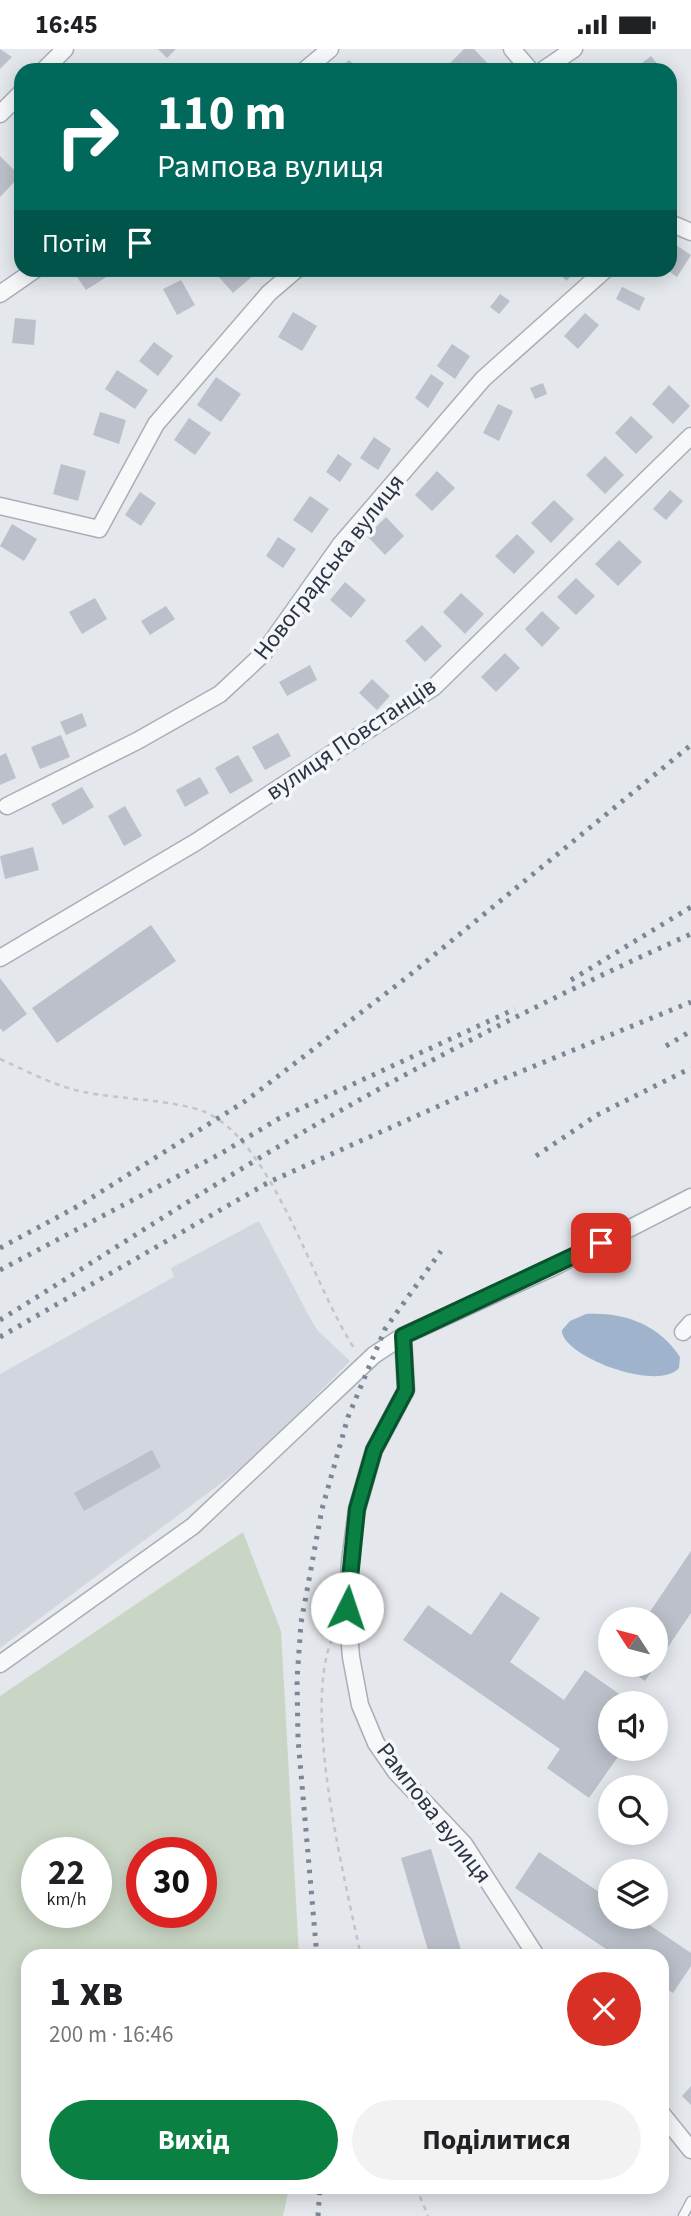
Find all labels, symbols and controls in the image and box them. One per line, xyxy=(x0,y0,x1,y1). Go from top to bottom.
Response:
text: 16:45 xyxy=(35,6,98,43)
text: 110 m xyxy=(157,79,286,149)
icon: right xyxy=(42,91,133,182)
text: Рампова вулиця xyxy=(157,144,384,190)
icon: arrive xyxy=(121,224,159,262)
text: Потім xyxy=(42,225,107,262)
street label: Новоградська вулиця xyxy=(245,466,413,668)
street label: вулиця Повстанців xyxy=(259,669,443,809)
pin xyxy=(571,1213,631,1273)
icon: arrive xyxy=(582,1224,620,1262)
position arrow xyxy=(310,1571,384,1645)
north arrow xyxy=(598,1607,668,1677)
map controls xyxy=(598,1607,668,1929)
button: sound xyxy=(598,1691,668,1761)
street label: Рампова вулиця xyxy=(368,1735,500,1891)
button: search xyxy=(598,1775,668,1845)
speed limit sign: 30 xyxy=(126,1837,217,1928)
text: 22 xyxy=(48,1848,85,1898)
button: layers xyxy=(598,1859,668,1929)
text: km/h xyxy=(47,1887,86,1912)
text: 1 хв xyxy=(49,1962,123,2022)
button: close xyxy=(567,1972,641,2046)
text: 200 m · 16:46 xyxy=(49,2018,173,2051)
button: Вихід xyxy=(49,2100,338,2180)
button: Поділитися xyxy=(352,2100,641,2180)

